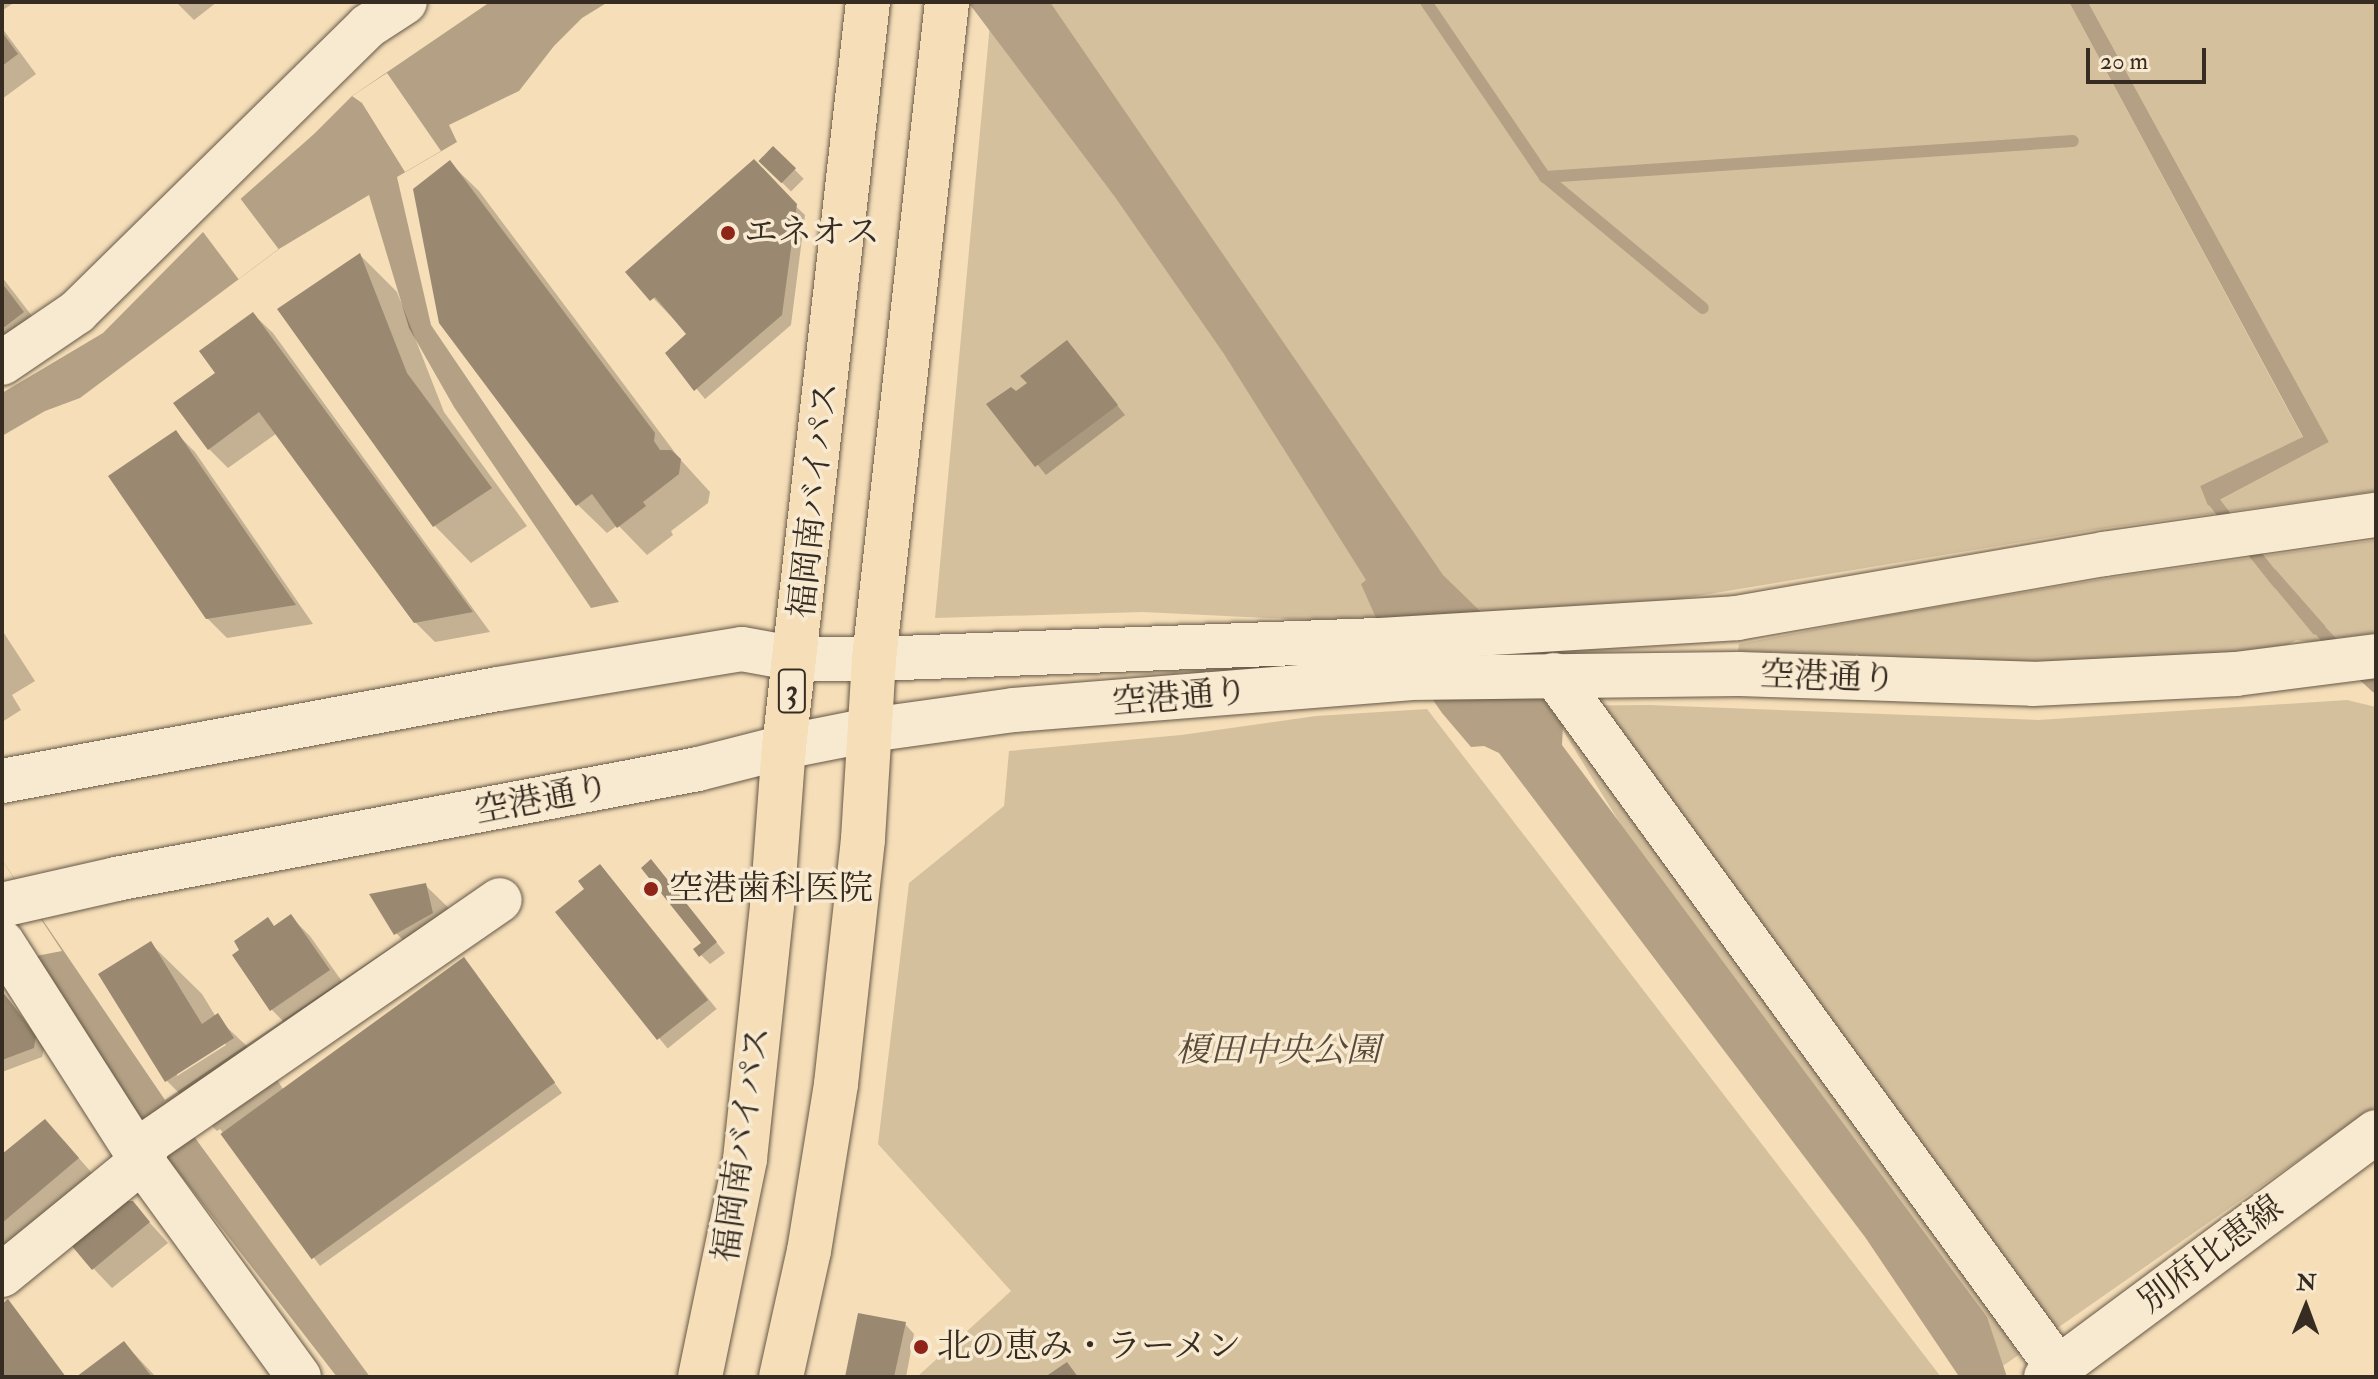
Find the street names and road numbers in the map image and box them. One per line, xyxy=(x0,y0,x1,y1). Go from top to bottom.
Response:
street label: 福岡南バイパス xyxy=(781,380,847,620)
street label: 空港通り xyxy=(1759,654,1897,700)
road number: 3 xyxy=(776,663,808,719)
street label: 空港通り xyxy=(1110,671,1250,723)
street label: 空港通り xyxy=(471,766,613,832)
street label: 福岡南バイパス xyxy=(705,1023,779,1265)
street label: 別府比恵線 xyxy=(2131,1187,2291,1321)

